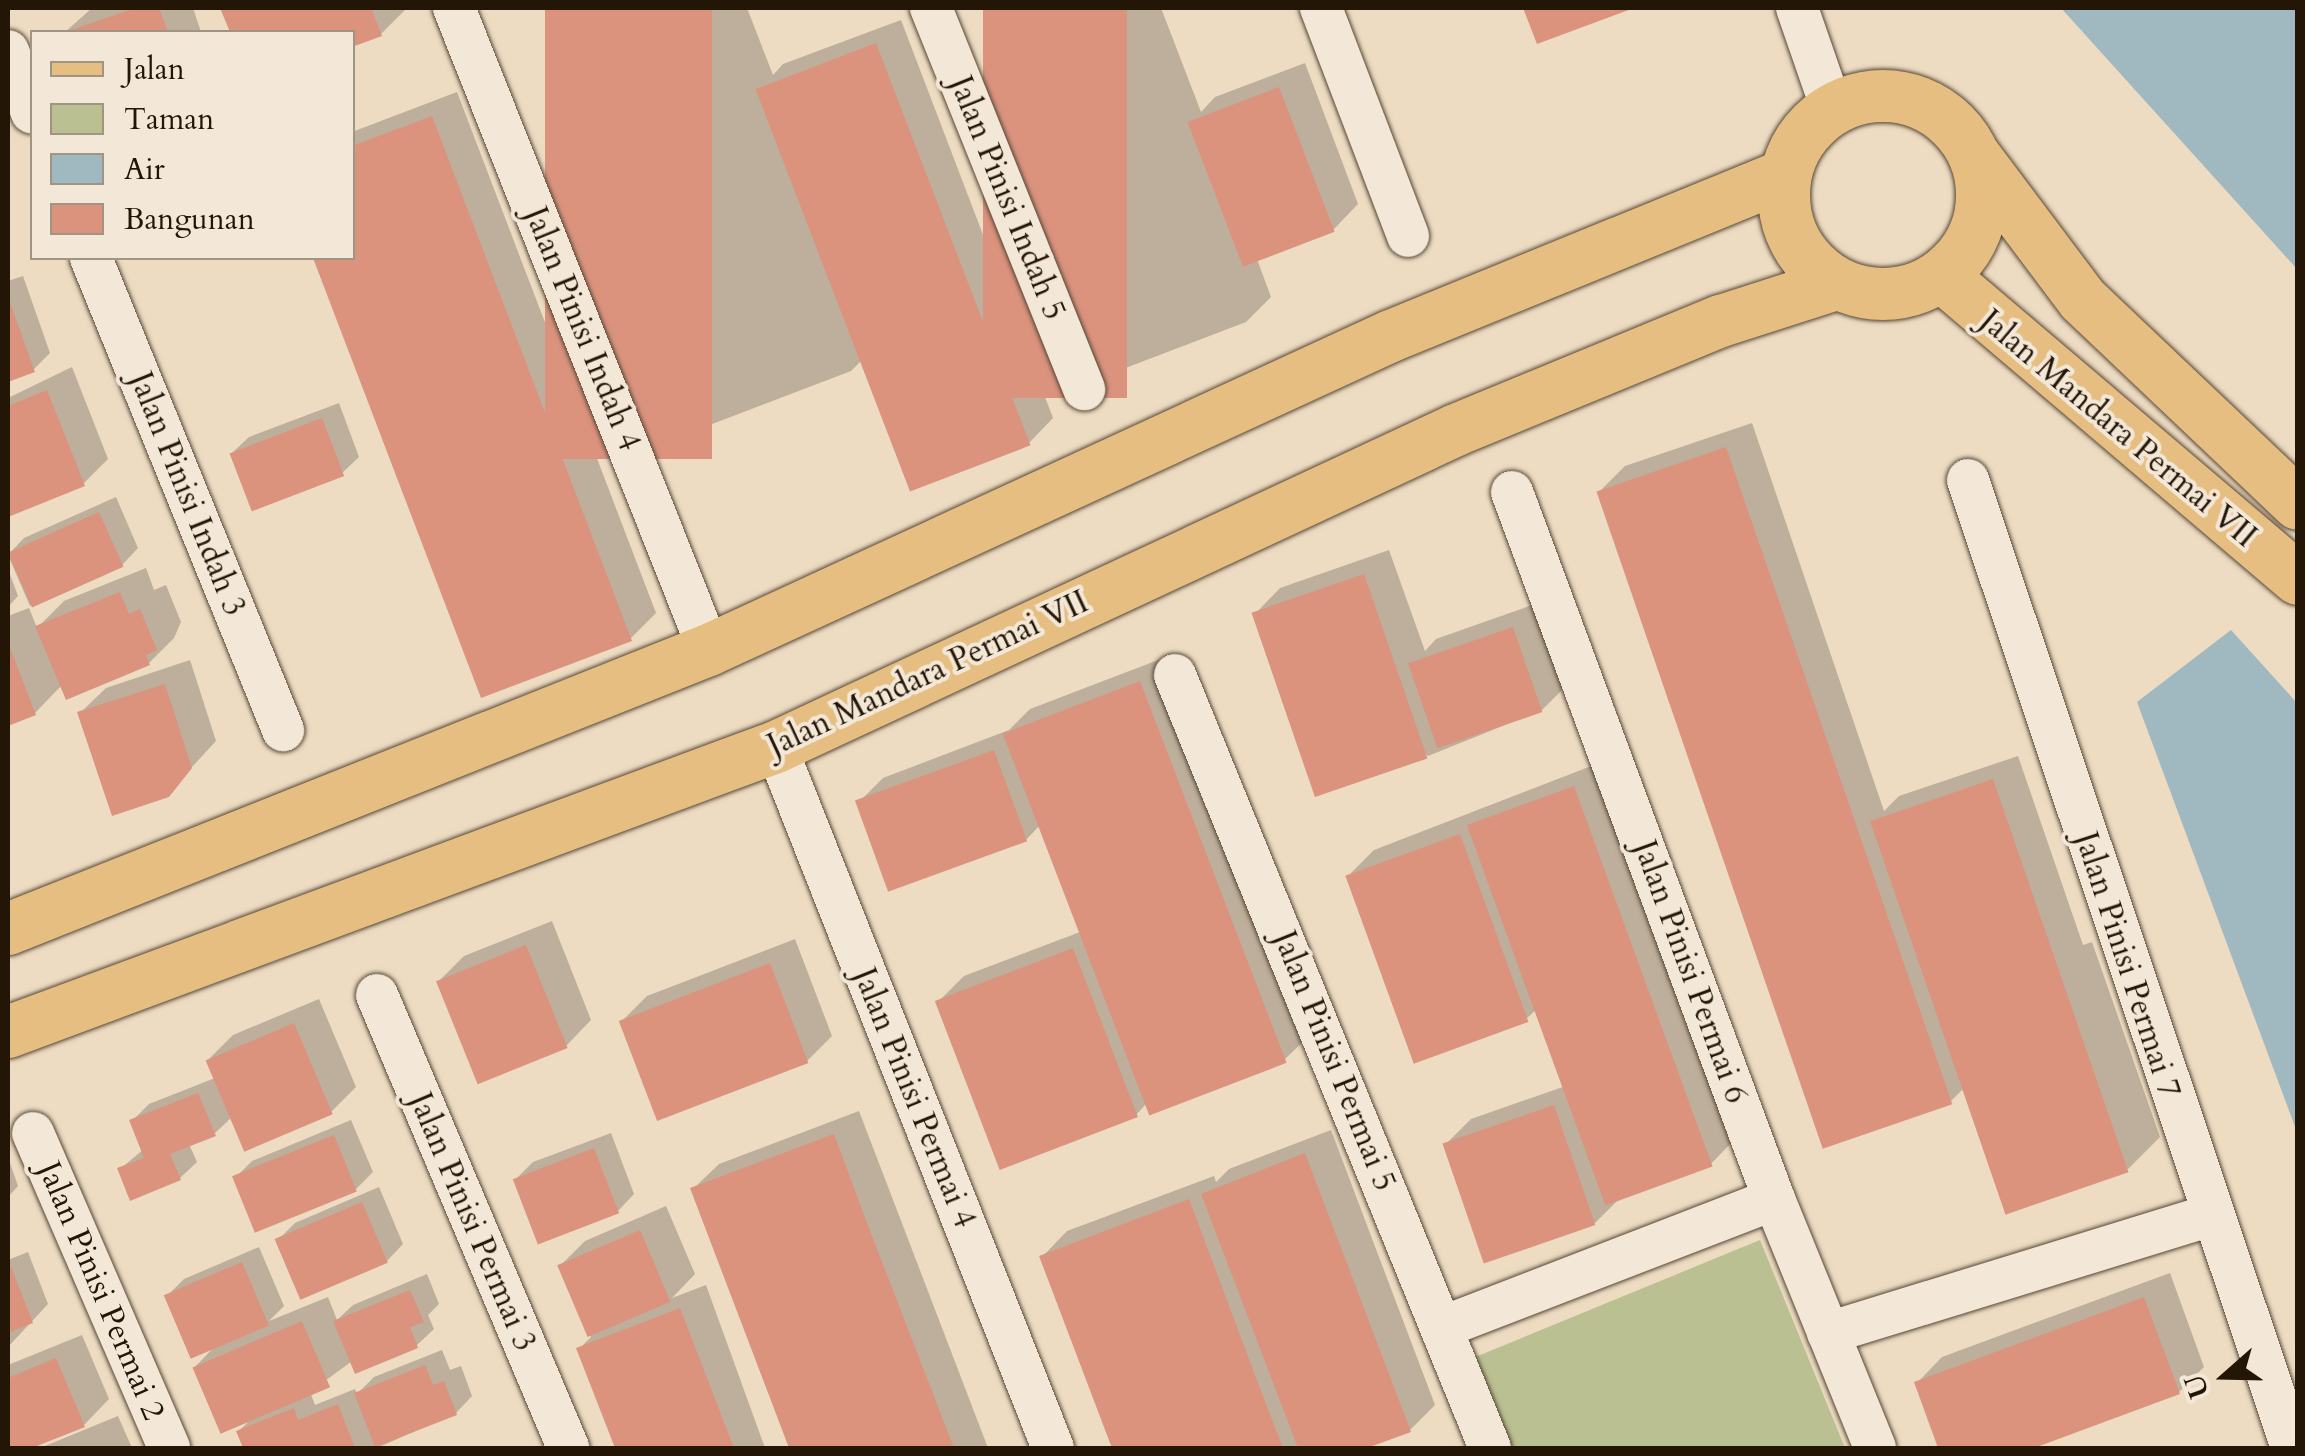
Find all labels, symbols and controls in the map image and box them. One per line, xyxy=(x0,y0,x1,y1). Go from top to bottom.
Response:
legend xyxy=(30,30,355,260)
text: Jalan xyxy=(124,49,185,90)
street label: Jalan Pinisi Indah 5 xyxy=(941,71,1073,325)
text: Taman xyxy=(124,99,214,140)
text: Air xyxy=(124,149,165,190)
text: Bangunan xyxy=(124,199,255,240)
street label: Jalan Pinisi Indah 4 xyxy=(516,202,648,456)
street label: Jalan Mandara Permai VII xyxy=(1972,302,2264,556)
street label: Jalan Pinisi Indah 3 xyxy=(121,367,253,621)
street label: Jalan Mandara Permai VII xyxy=(762,583,1094,765)
street label: Jalan Pinisi Permai 7 xyxy=(2066,827,2188,1103)
street label: Jalan Pinisi Permai 6 xyxy=(1625,835,1755,1109)
street label: Jalan Pinisi Permai 5 xyxy=(1264,925,1404,1197)
street label: Jalan Pinisi Permai 4 xyxy=(844,962,984,1234)
street label: Jalan Pinisi Permai 3 xyxy=(400,1087,544,1357)
street label: Jalan Pinisi Permai 2 xyxy=(29,1156,173,1426)
north arrow xyxy=(2175,1326,2275,1426)
text: U xyxy=(2175,1369,2219,1404)

